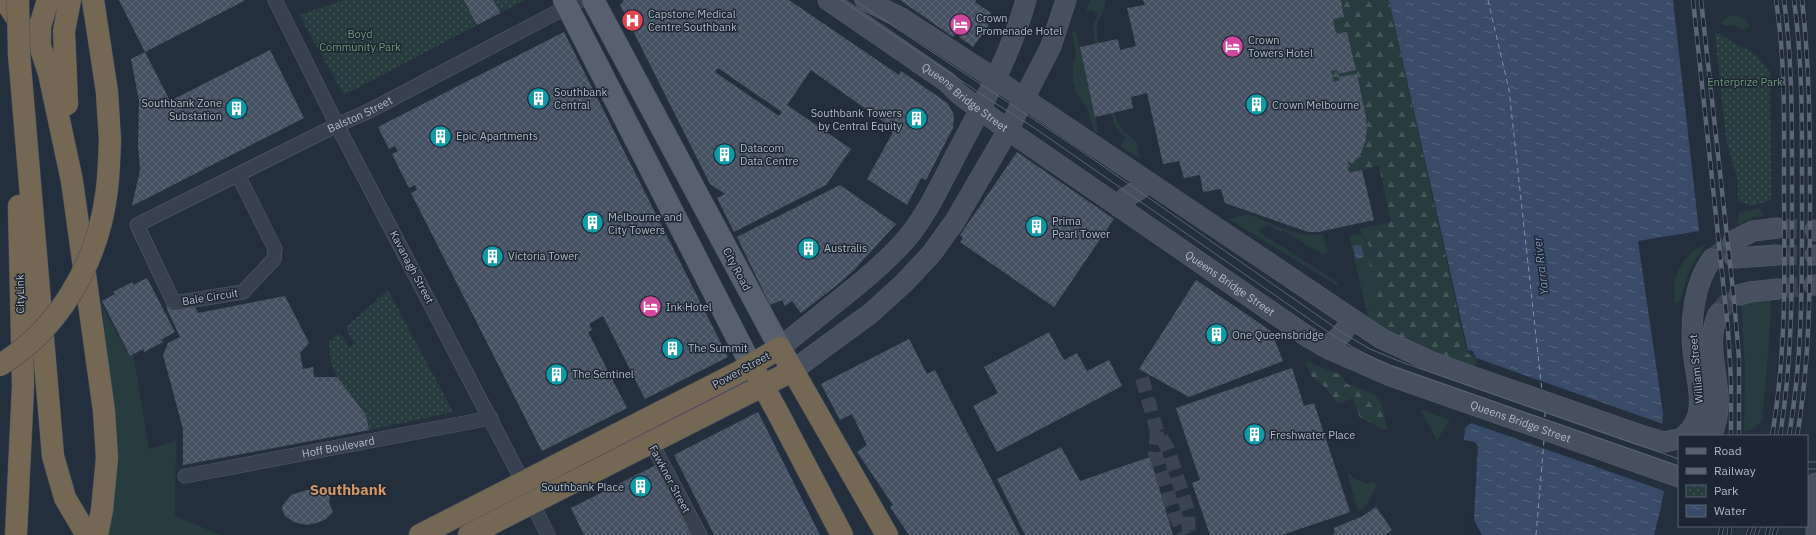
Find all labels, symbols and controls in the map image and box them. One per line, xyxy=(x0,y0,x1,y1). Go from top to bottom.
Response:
hospital icon: Capstone Medical Centre Southbank xyxy=(619,7,645,33)
place label: Capstone Medical Centre Southbank xyxy=(648,7,737,34)
hotel icon: Crown Promenade Hotel xyxy=(948,11,974,37)
place label: Crown Promenade Hotel xyxy=(976,11,1062,38)
park label: Boyd Community Park xyxy=(319,27,401,54)
hotel icon: Crown Towers Hotel xyxy=(1219,33,1245,59)
place label: Crown Towers Hotel xyxy=(1248,33,1313,60)
street label: Queens Bridge Street xyxy=(919,60,1011,135)
park label: Enterprize Park xyxy=(1707,75,1783,89)
building icon: Southbank Central xyxy=(525,85,551,111)
place label: Southbank Central xyxy=(554,85,607,112)
building icon: Crown Melbourne xyxy=(1244,92,1270,118)
street label: Balston Street xyxy=(325,93,395,136)
place label: Southbank Zone Substation xyxy=(141,96,222,123)
building icon: Southbank Zone Substation xyxy=(224,96,250,122)
place label: Crown Melbourne xyxy=(1272,98,1359,112)
place label: Southbank Towers by Central Equity xyxy=(811,106,903,133)
building icon: Southbank Towers by Central Equity xyxy=(904,106,930,132)
building icon: Epic Apartments xyxy=(427,123,453,149)
place label: Epic Apartments xyxy=(456,129,538,143)
building icon: Datacom Data Centre xyxy=(711,141,737,167)
place label: Datacom Data Centre xyxy=(740,141,799,168)
building icon: Melbourne and City Towers xyxy=(579,210,605,236)
place label: Melbourne and City Towers xyxy=(608,210,682,237)
building icon: Prima Pearl Tower xyxy=(1024,214,1050,240)
place label: Prima Pearl Tower xyxy=(1052,214,1110,241)
street label: Kavanagh Street xyxy=(387,228,437,306)
building icon: Australis xyxy=(796,235,822,261)
water label: Yarra River xyxy=(1529,235,1552,296)
place label: Australis xyxy=(824,241,867,255)
building icon: Victoria Tower xyxy=(479,243,505,269)
street label: City Road xyxy=(720,245,754,293)
street label: Queens Bridge Street xyxy=(1183,247,1277,319)
place label: Victoria Tower xyxy=(508,249,578,263)
street label: CityLink xyxy=(13,274,27,314)
street label: Bale Circuit xyxy=(181,286,239,308)
hotel icon: Ink Hotel xyxy=(638,294,664,320)
place label: Ink Hotel xyxy=(666,300,712,314)
building icon: One Queensbridge xyxy=(1204,322,1230,348)
place label: One Queensbridge xyxy=(1232,328,1324,342)
street label: William Street xyxy=(1686,334,1706,404)
building icon: The Summit xyxy=(659,335,685,361)
place label: The Summit xyxy=(688,341,748,355)
street label: Power Street xyxy=(710,348,772,392)
building icon: The Sentinel xyxy=(543,361,569,387)
place label: The Sentinel xyxy=(572,367,634,381)
street label: Queens Bridge Street xyxy=(1469,397,1573,446)
building icon: Freshwater Place xyxy=(1242,422,1268,448)
place label: Freshwater Place xyxy=(1270,428,1355,442)
street label: Hoff Boulevard xyxy=(301,433,376,461)
legend xyxy=(1678,435,1808,527)
street label: Fawkner Street xyxy=(646,443,694,515)
text: Road xyxy=(1714,443,1742,458)
text: Railway xyxy=(1714,463,1756,478)
building icon: Southbank Place xyxy=(627,474,653,500)
district label: Southbank xyxy=(310,480,387,499)
place label: Southbank Place xyxy=(541,480,624,494)
text: Park xyxy=(1714,483,1739,498)
text: Water xyxy=(1714,503,1747,518)

